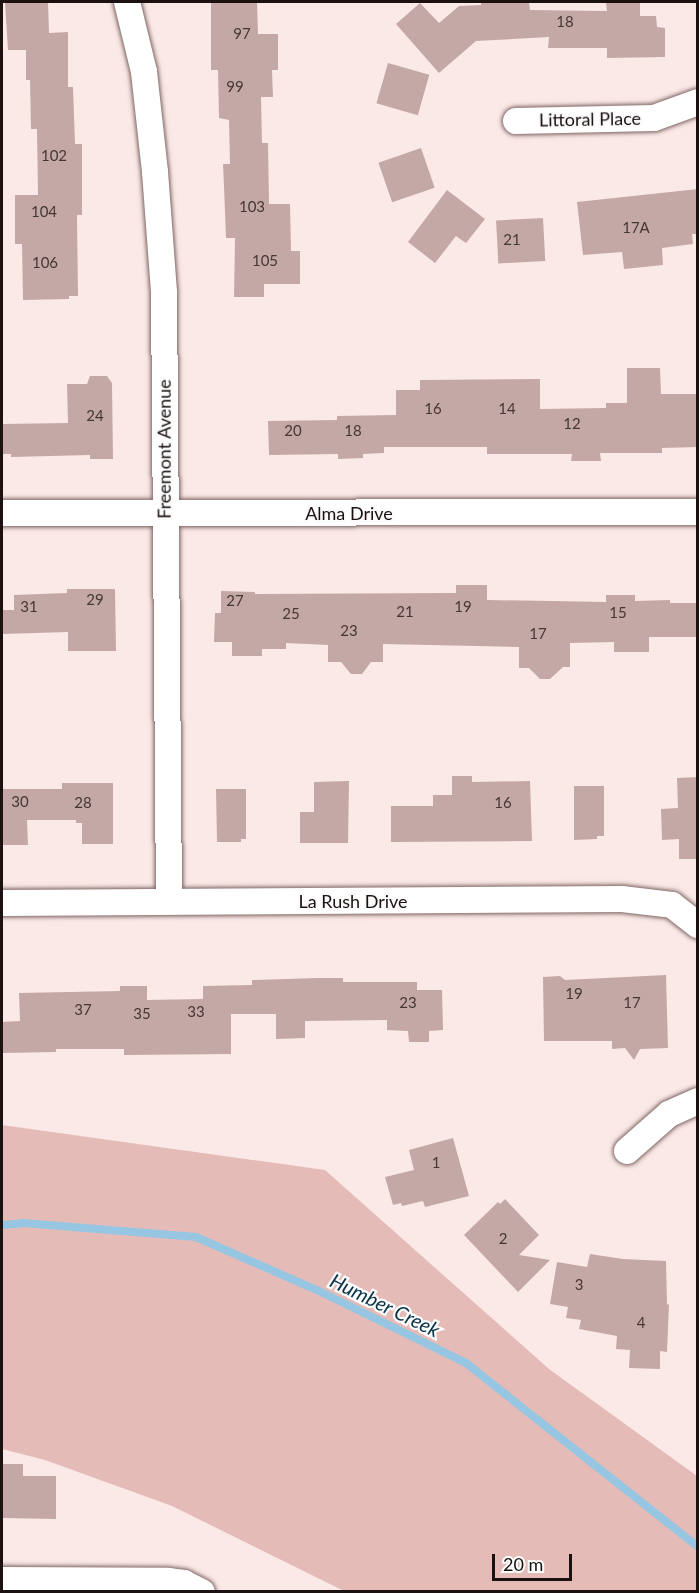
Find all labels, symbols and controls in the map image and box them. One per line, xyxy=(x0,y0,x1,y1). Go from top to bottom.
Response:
house number: 18 xyxy=(556,13,574,31)
house number: 97 xyxy=(233,25,251,43)
house number: 99 xyxy=(226,78,244,96)
street label: Littoral Place xyxy=(539,107,641,131)
house number: 102 xyxy=(41,147,67,165)
house number: 103 xyxy=(239,198,265,216)
house number: 104 xyxy=(31,203,57,221)
house number: 17A xyxy=(622,219,650,237)
house number: 21 xyxy=(503,231,521,249)
house number: 105 xyxy=(252,252,278,270)
house number: 106 xyxy=(32,254,58,272)
street label: Freemont Avenue xyxy=(153,379,175,519)
house number: 16 xyxy=(424,400,442,418)
house number: 14 xyxy=(498,400,516,418)
house number: 24 xyxy=(86,407,104,425)
house number: 12 xyxy=(563,415,581,433)
house number: 20 xyxy=(284,422,302,440)
house number: 18 xyxy=(344,422,362,440)
street label: Alma Drive xyxy=(305,502,393,524)
house number: 29 xyxy=(86,591,104,609)
house number: 27 xyxy=(226,592,244,610)
house number: 31 xyxy=(20,598,38,616)
house number: 19 xyxy=(454,598,472,616)
house number: 21 xyxy=(396,603,414,621)
house number: 15 xyxy=(609,604,627,622)
house number: 25 xyxy=(282,605,300,623)
house number: 23 xyxy=(340,622,358,640)
house number: 17 xyxy=(529,625,547,643)
house number: 30 xyxy=(11,793,29,811)
house number: 28 xyxy=(74,794,92,812)
house number: 16 xyxy=(494,794,512,812)
street label: La Rush Drive xyxy=(298,890,408,912)
house number: 19 xyxy=(565,985,583,1003)
house number: 23 xyxy=(399,994,417,1012)
house number: 17 xyxy=(623,994,641,1012)
house number: 37 xyxy=(74,1001,92,1019)
house number: 33 xyxy=(187,1003,205,1021)
house number: 35 xyxy=(133,1005,151,1023)
house number: 1 xyxy=(432,1154,440,1172)
house number: 2 xyxy=(499,1230,507,1248)
water label: Humber Creek xyxy=(326,1268,444,1342)
house number: 3 xyxy=(575,1276,583,1294)
house number: 4 xyxy=(637,1314,645,1332)
scale bar xyxy=(495,1542,574,1580)
text: 20 m xyxy=(503,1553,543,1575)

